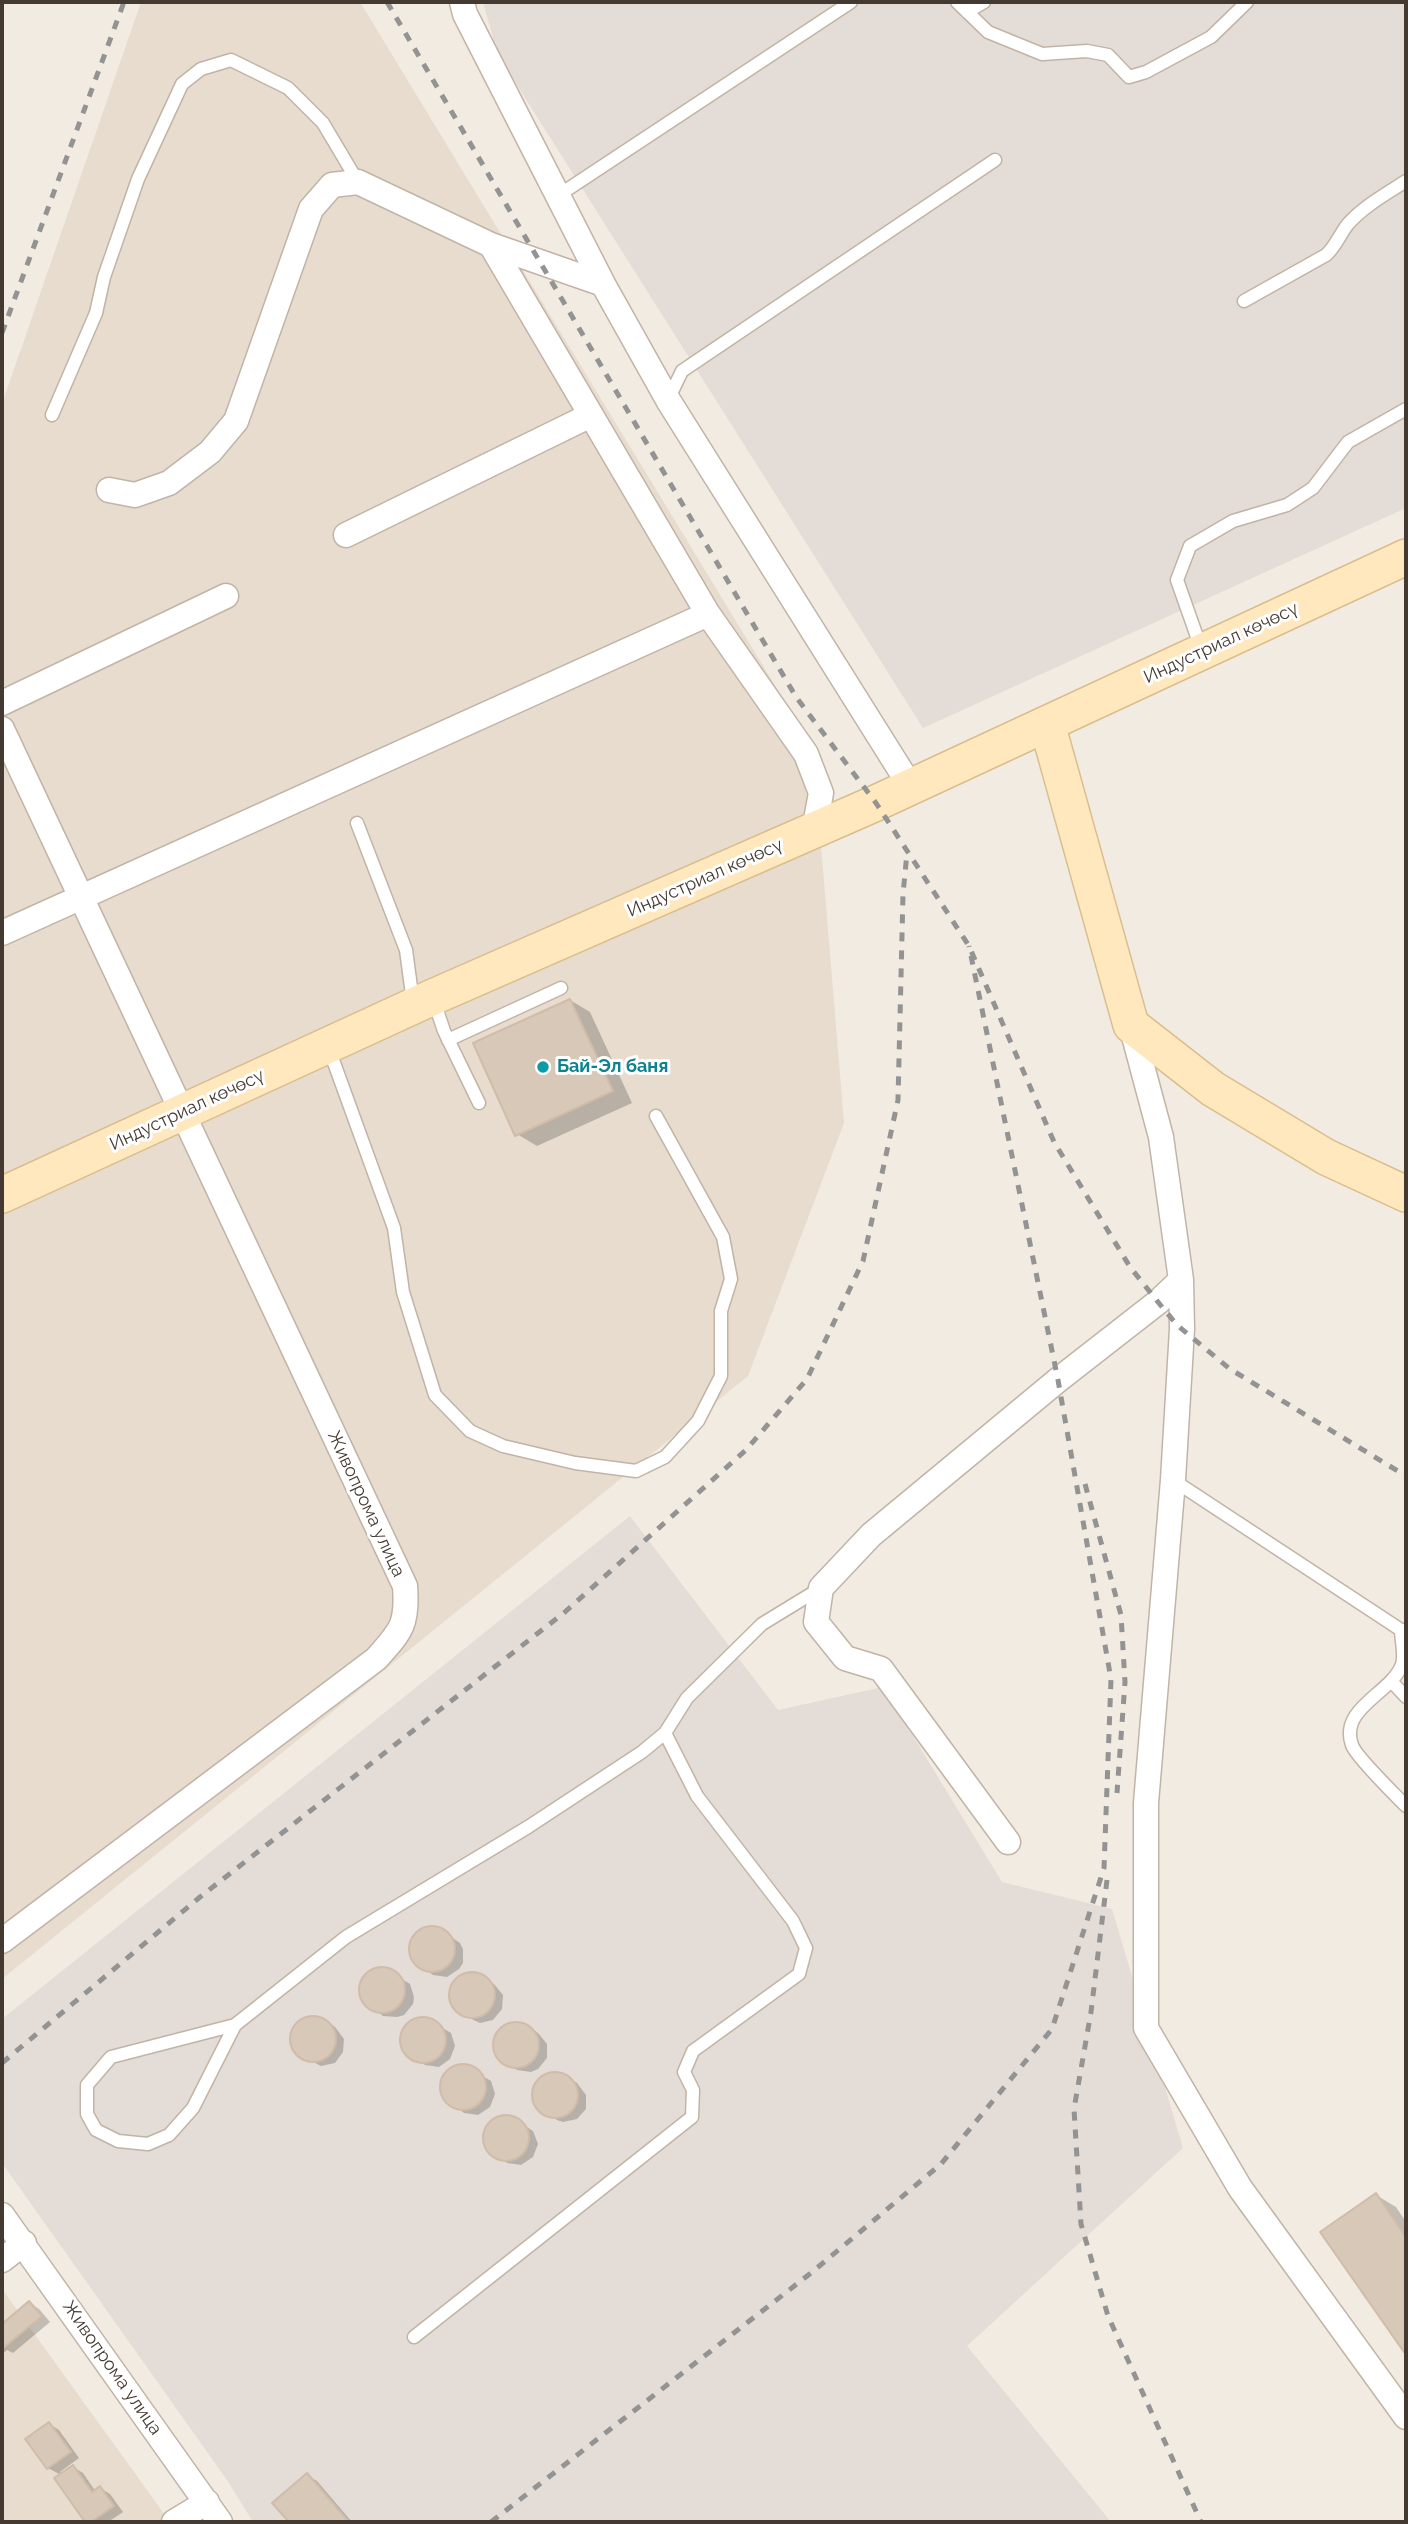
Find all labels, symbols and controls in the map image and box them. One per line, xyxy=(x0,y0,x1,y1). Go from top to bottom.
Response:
street label: Индустриал көчөсү xyxy=(1140,598,1302,688)
street label: Индустриал көчөсү xyxy=(624,834,786,922)
place label: Бай-Эл баня xyxy=(557,1056,668,1078)
marker: Бай-Эл баня xyxy=(535,1059,551,1075)
street label: Индустриал көчөсү xyxy=(106,1065,268,1155)
street label: Живопрома улица xyxy=(323,1428,409,1580)
street label: Живопрома улица xyxy=(58,2297,166,2439)

